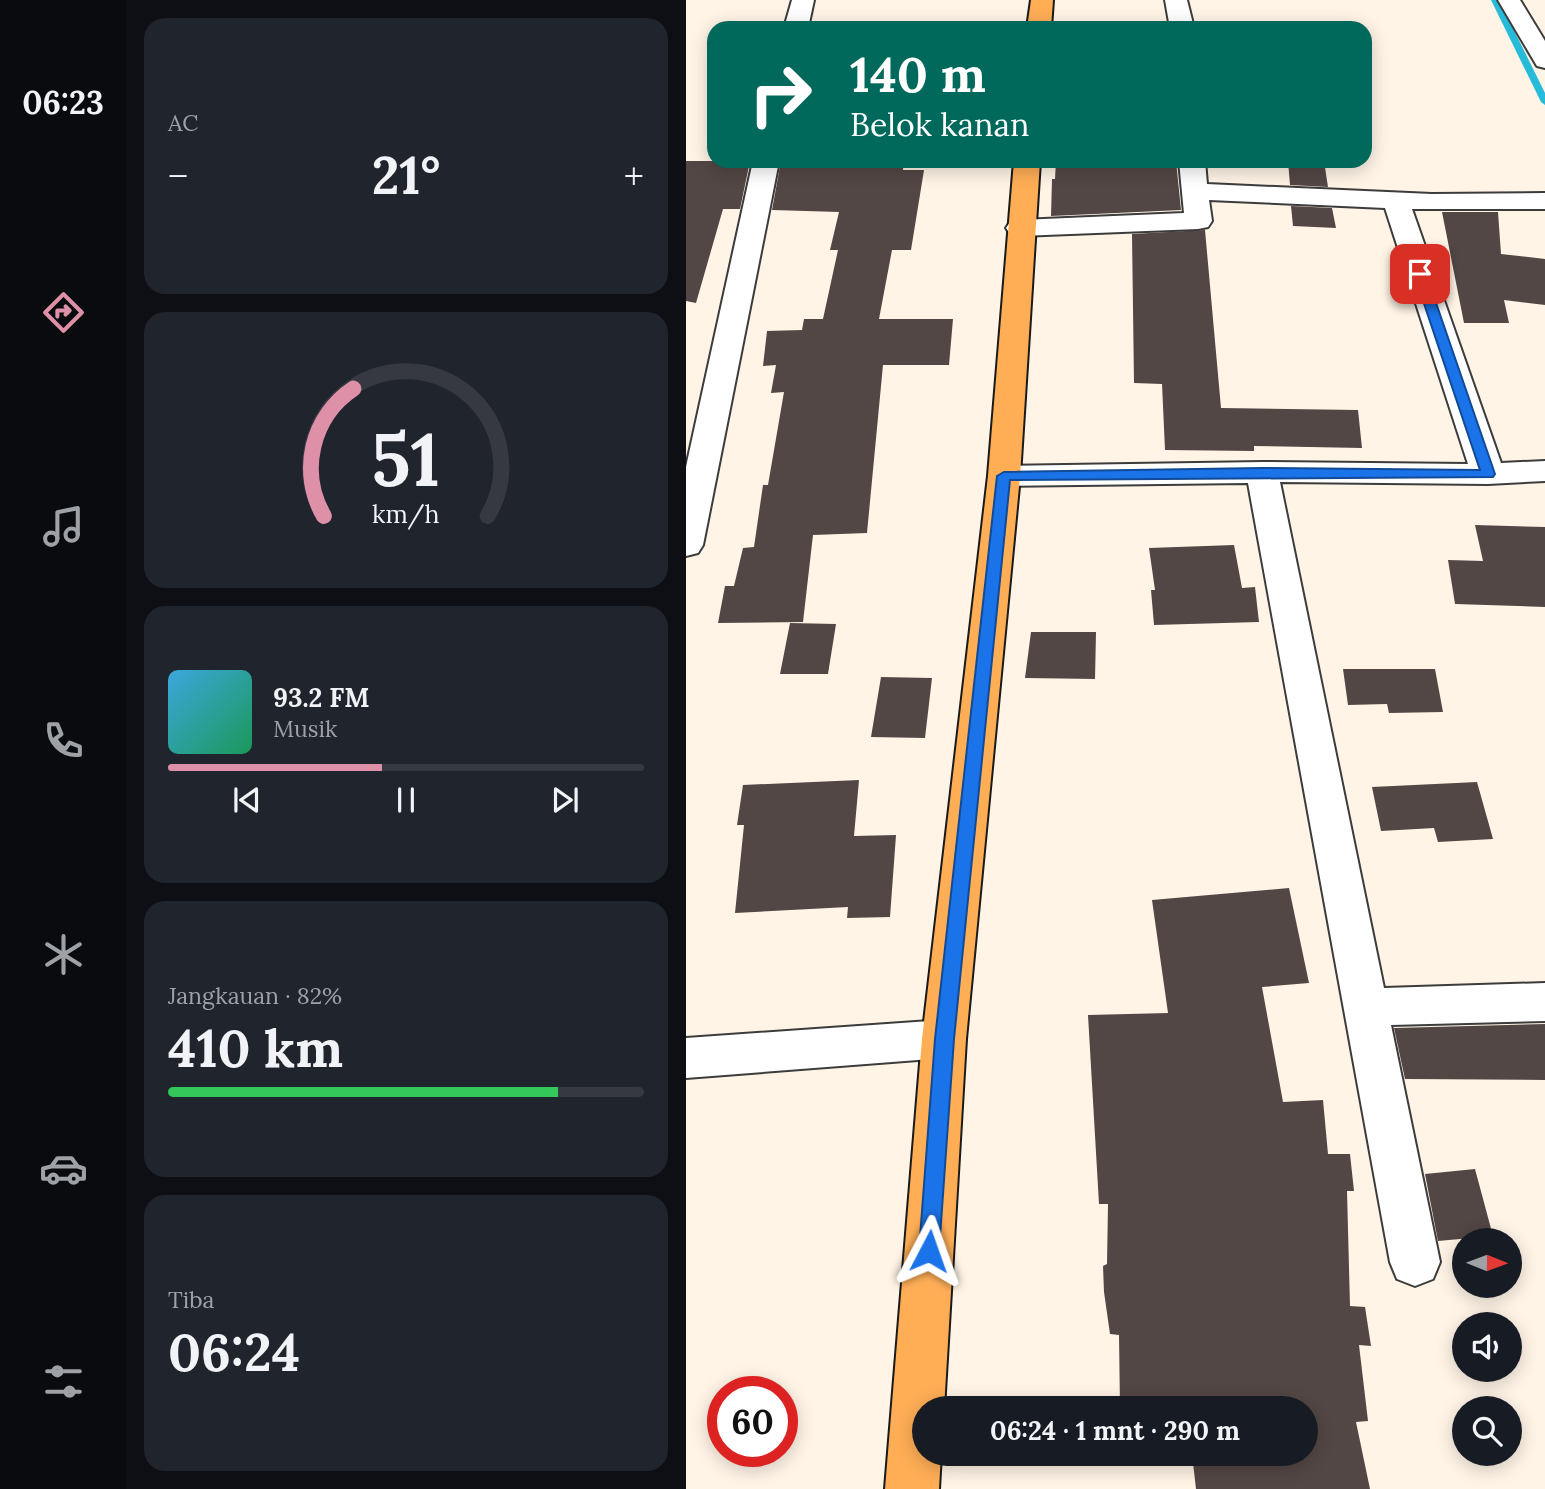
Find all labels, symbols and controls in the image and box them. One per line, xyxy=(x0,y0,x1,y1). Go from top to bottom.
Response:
text: 140 m xyxy=(850,43,986,105)
icon: right xyxy=(735,49,826,140)
text: 06:23 xyxy=(22,82,104,123)
text: Belok kanan xyxy=(850,104,1029,145)
text: AC xyxy=(168,108,198,137)
text: 21° xyxy=(372,142,440,208)
text: − xyxy=(168,152,188,200)
text: + xyxy=(624,152,644,200)
pin xyxy=(1390,244,1450,304)
icon: arrive xyxy=(1401,255,1439,293)
icon: directions xyxy=(39,288,88,337)
text: 51 xyxy=(372,414,440,507)
text: km/h xyxy=(372,498,440,530)
icon: music xyxy=(39,502,88,551)
text: 93.2 FM xyxy=(273,681,369,714)
text: Musik xyxy=(273,714,337,743)
icon: phone xyxy=(39,716,88,765)
icon: previous xyxy=(228,781,266,819)
icon: pause xyxy=(387,781,425,819)
icon: next xyxy=(546,781,584,819)
icon: climate xyxy=(39,930,88,979)
text: Jangkauan · 82% xyxy=(168,981,342,1010)
text: 410 km xyxy=(168,1015,343,1081)
icon: car xyxy=(39,1144,88,1193)
position arrow xyxy=(892,1214,966,1288)
north arrow xyxy=(1452,1228,1522,1298)
map controls xyxy=(1452,1228,1522,1466)
text: Tiba xyxy=(168,1285,214,1314)
button: sound xyxy=(1452,1312,1522,1382)
text: 06:24 xyxy=(168,1319,300,1385)
icon: filters xyxy=(39,1357,88,1406)
speed limit sign: 60 xyxy=(707,1376,798,1467)
button: search xyxy=(1452,1396,1522,1466)
text: 06:24 · 1 mnt · 290 m xyxy=(990,1414,1240,1447)

